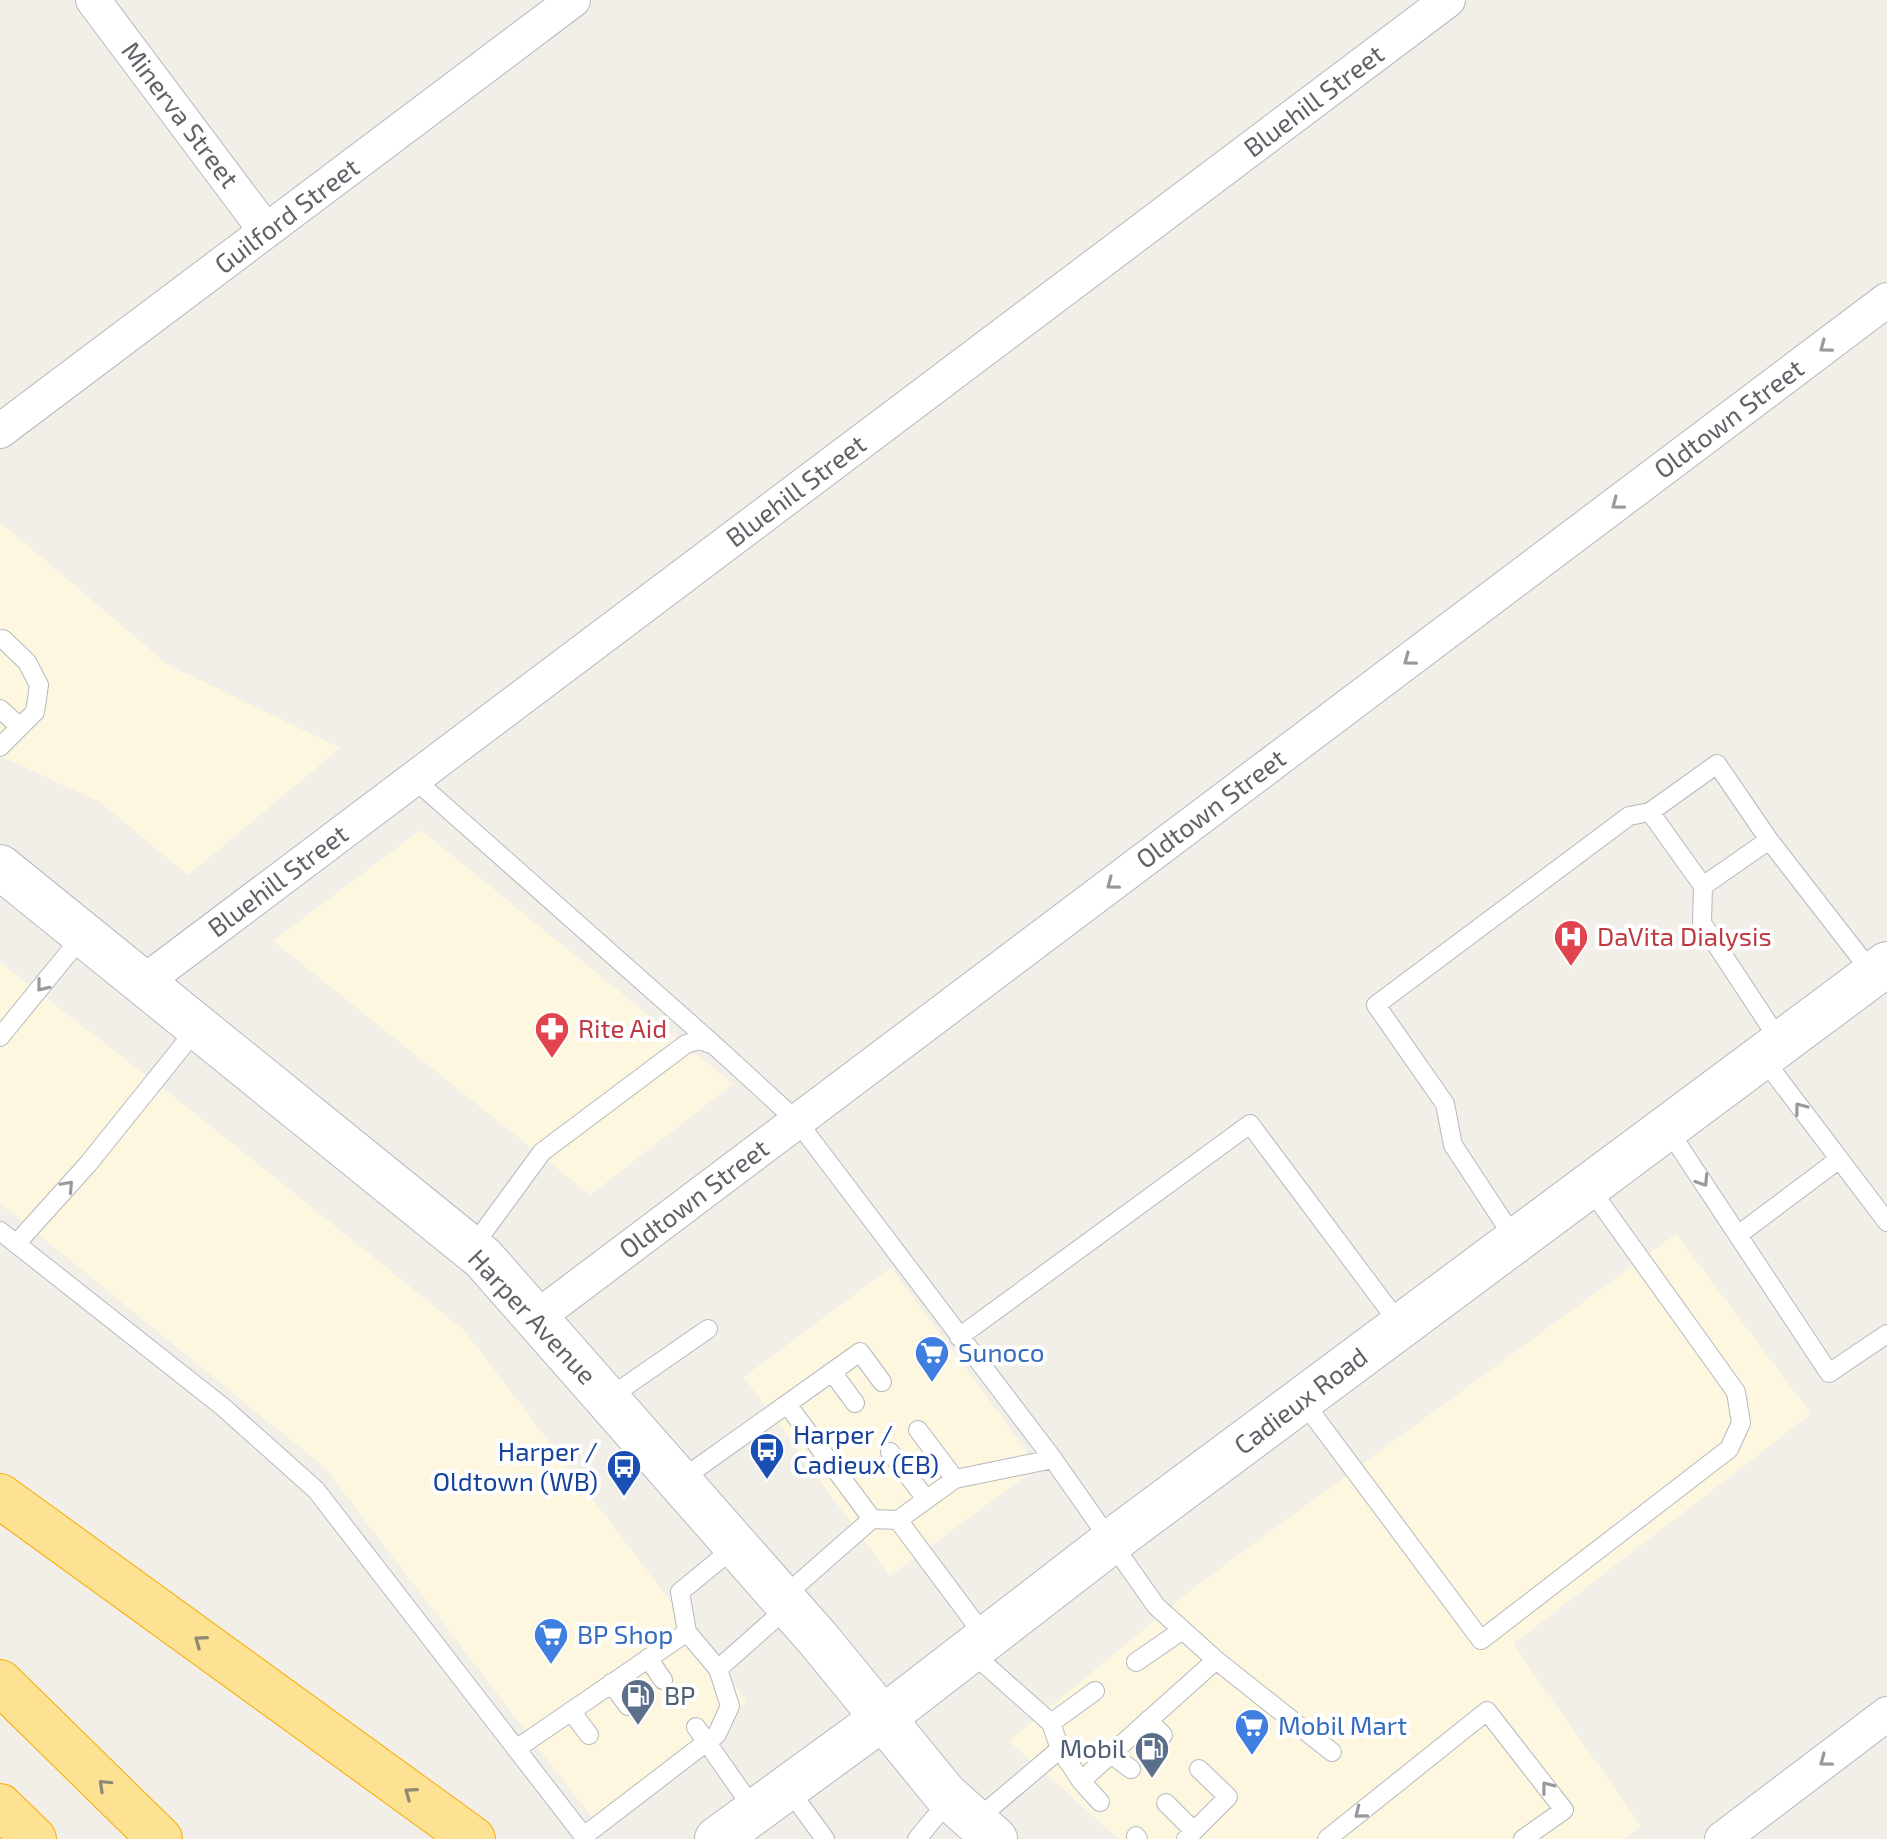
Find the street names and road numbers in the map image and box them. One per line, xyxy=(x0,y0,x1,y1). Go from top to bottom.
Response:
street label: Minerva Street xyxy=(116,35,246,193)
street label: Bluehill Street xyxy=(1237,37,1389,162)
street label: Guilford Street xyxy=(208,150,364,279)
street label: Oldtown Street xyxy=(1647,351,1809,484)
street label: Bluehill Street xyxy=(719,427,871,552)
street label: Oldtown Street xyxy=(1129,741,1291,874)
street label: Bluehill Street xyxy=(201,817,353,942)
street label: Oldtown Street xyxy=(612,1131,774,1264)
street label: Harper Avenue xyxy=(463,1242,604,1390)
street label: Cadieux Road xyxy=(1227,1340,1373,1460)

